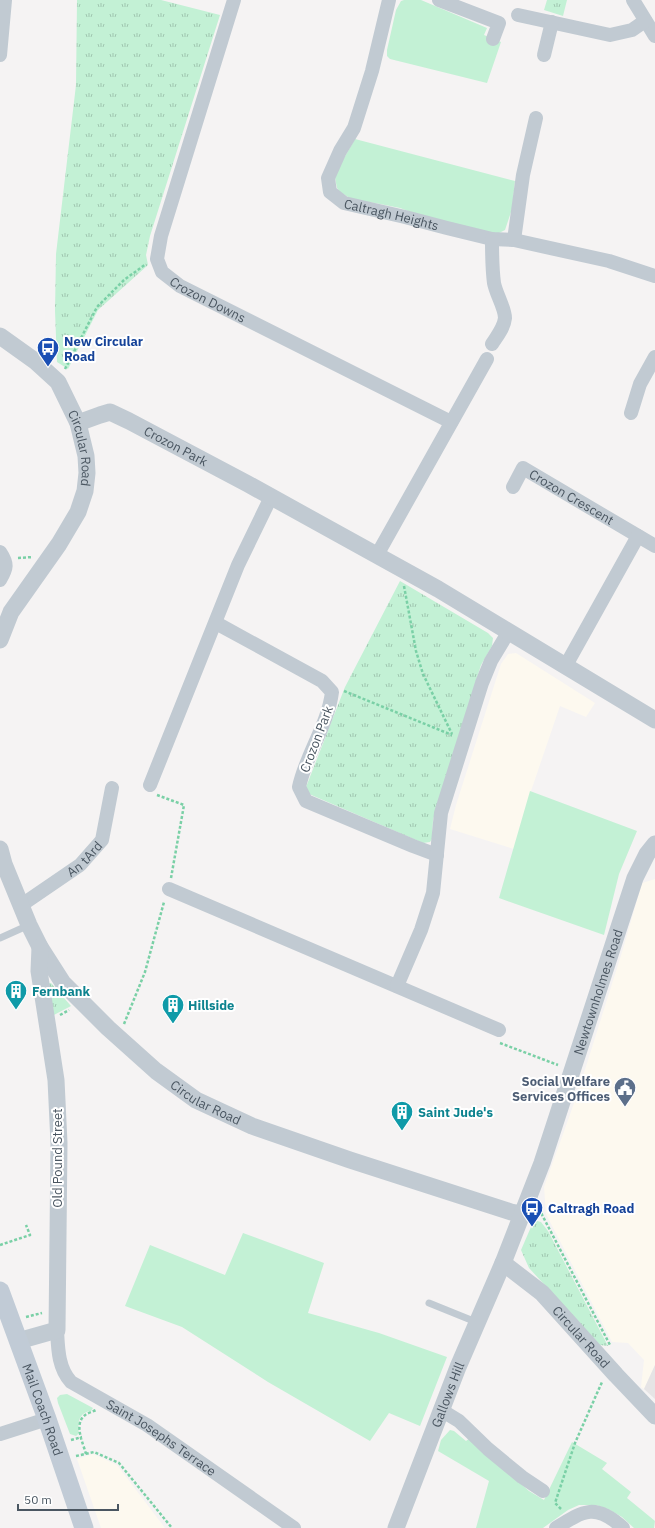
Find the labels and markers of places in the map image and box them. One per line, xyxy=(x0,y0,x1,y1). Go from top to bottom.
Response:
place label: New Circular Road xyxy=(64,333,143,365)
bus stop icon: New Circular Road xyxy=(35,335,61,368)
building icon: Fernbank xyxy=(3,978,29,1011)
place label: Fernbank xyxy=(32,983,91,1000)
building icon: Hillside xyxy=(160,992,186,1025)
place label: Hillside xyxy=(188,997,234,1014)
place label: Social Welfare Services Offices xyxy=(512,1073,610,1105)
public building icon: Social Welfare Services Offices xyxy=(612,1075,638,1108)
building icon: Saint Jude's xyxy=(389,1099,415,1132)
place label: Saint Jude's xyxy=(418,1104,493,1121)
bus stop icon: Caltragh Road xyxy=(519,1195,545,1228)
place label: Caltragh Road xyxy=(548,1200,634,1217)

